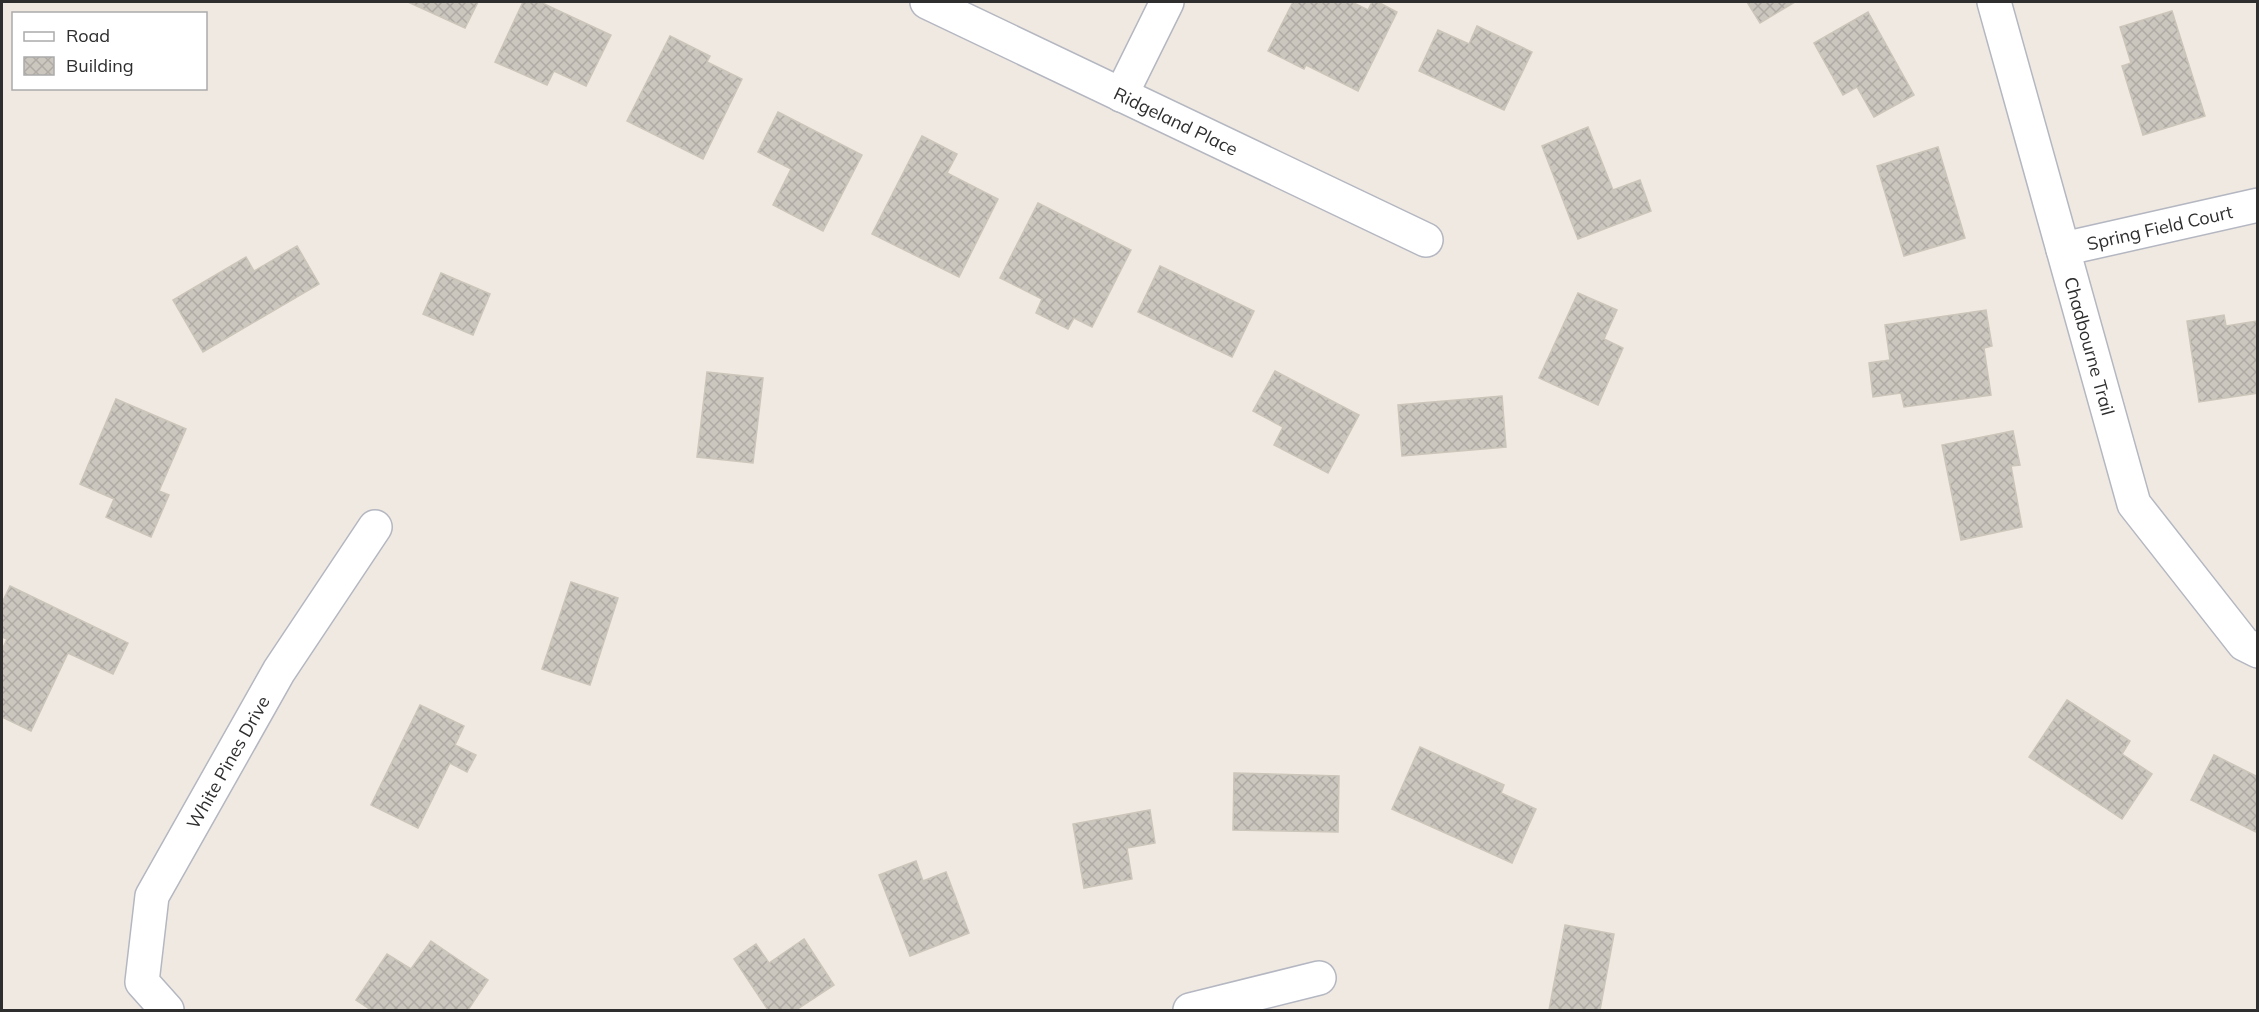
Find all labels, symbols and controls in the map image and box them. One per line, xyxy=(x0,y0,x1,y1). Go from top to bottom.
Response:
legend xyxy=(12,12,207,90)
text: Road xyxy=(66,24,110,47)
text: Building xyxy=(66,54,134,77)
street label: Ridgeland Place xyxy=(1110,81,1242,160)
street label: Spring Field Court xyxy=(2085,200,2235,255)
street label: Chadbourne Trail xyxy=(2060,274,2120,418)
street label: White Pines Drive xyxy=(181,691,274,833)

